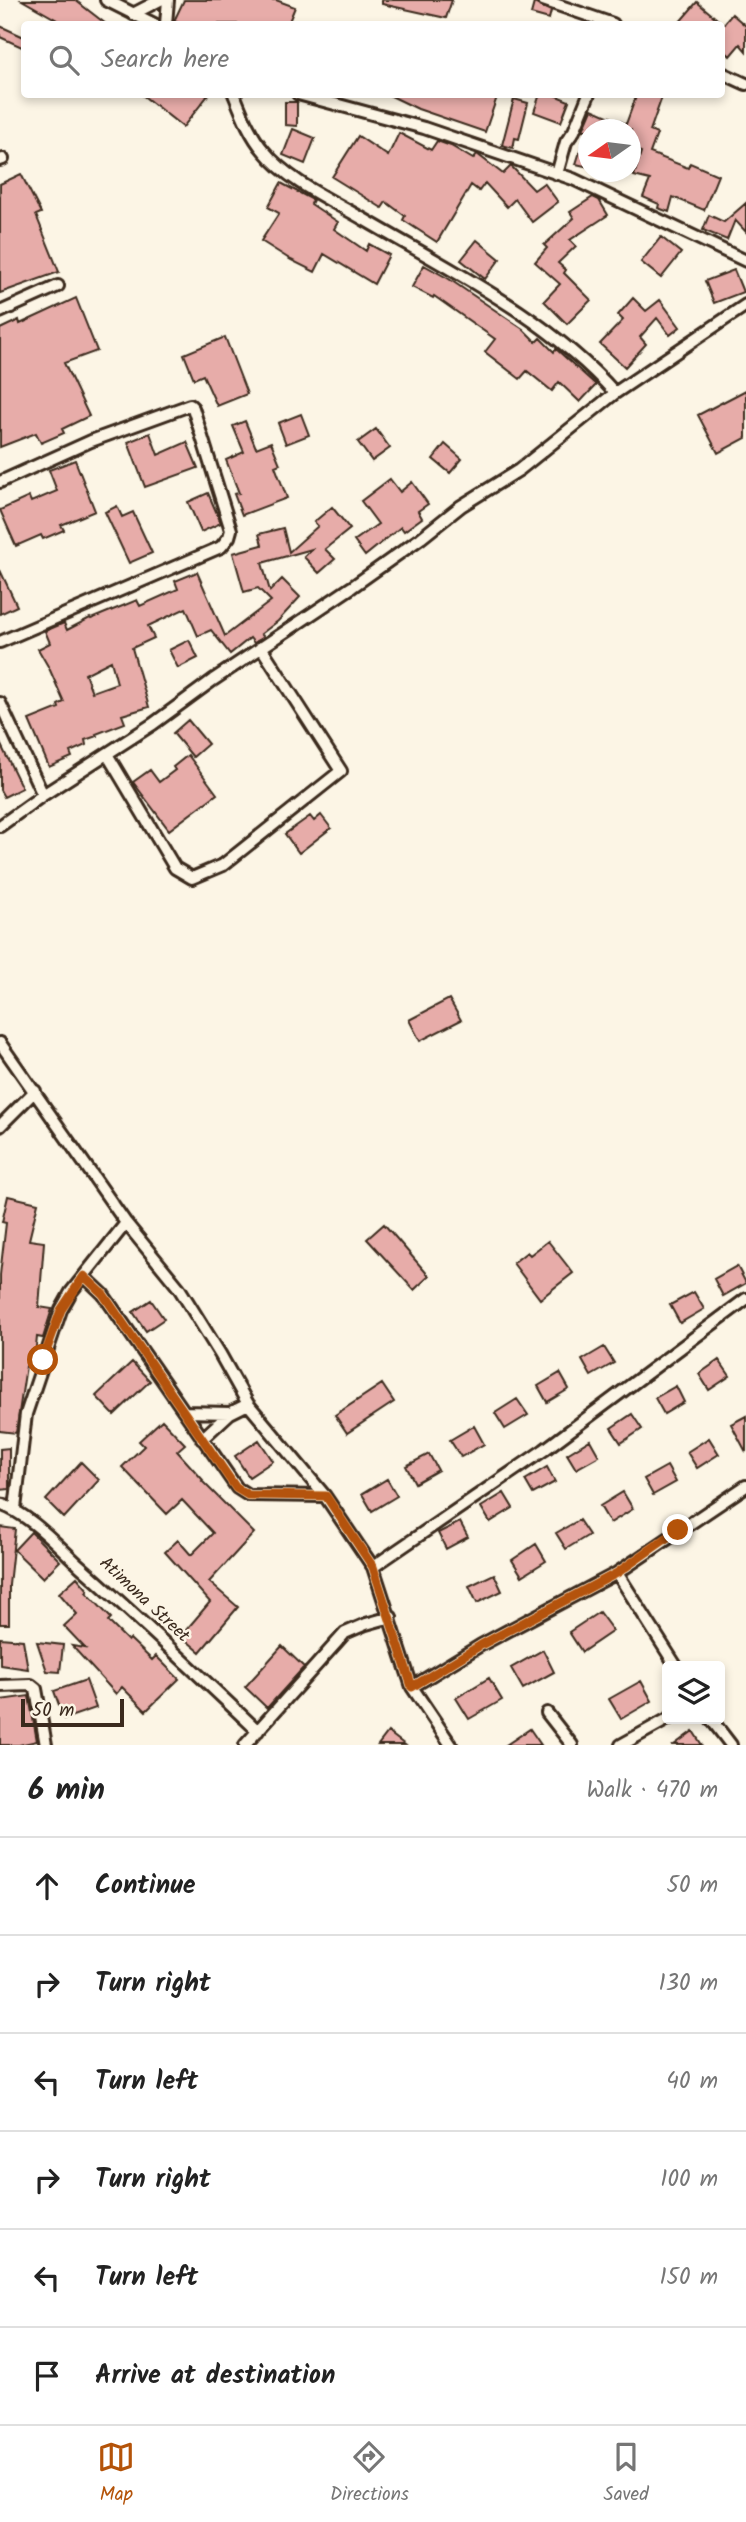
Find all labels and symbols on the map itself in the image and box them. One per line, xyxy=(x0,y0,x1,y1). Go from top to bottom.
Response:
north arrow xyxy=(578,119,641,182)
route start xyxy=(27,1344,58,1375)
route end xyxy=(662,1514,693,1545)
street label: Atimona Street xyxy=(92,1550,197,1651)
scale bar xyxy=(21,1696,124,1728)

